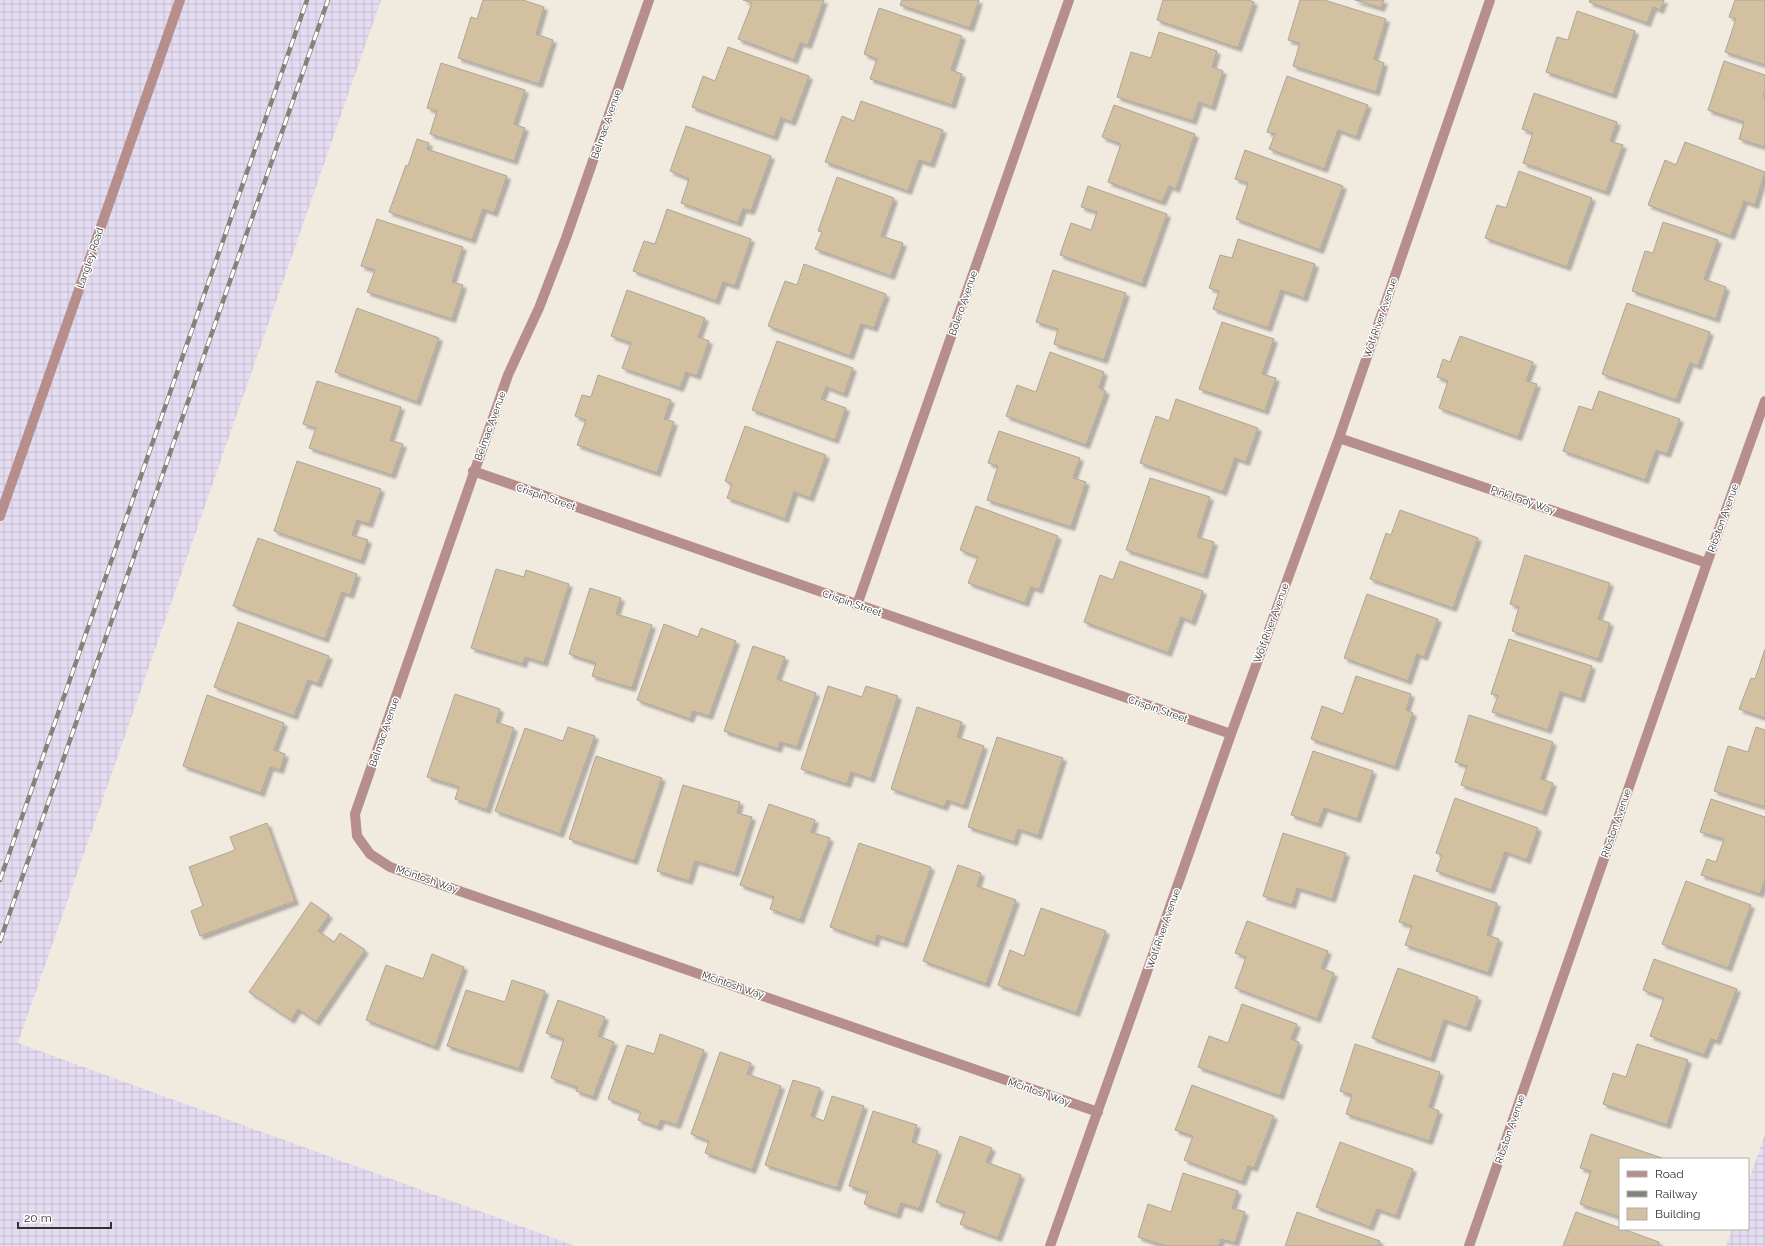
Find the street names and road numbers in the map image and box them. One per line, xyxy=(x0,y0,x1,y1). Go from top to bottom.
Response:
street label: Belmac Avenue xyxy=(589,88,623,160)
street label: Langley Road xyxy=(74,226,106,290)
street label: Bolero Avenue xyxy=(947,269,979,337)
street label: Wolf River Avenue xyxy=(1361,276,1399,360)
street label: Belmac Avenue xyxy=(472,390,508,462)
street label: Crispin Street xyxy=(515,482,578,512)
street label: Ribston Avenue xyxy=(1706,482,1741,554)
street label: Pink Lady Way xyxy=(1489,484,1557,516)
street label: Wolf River Avenue xyxy=(1251,581,1291,665)
street label: Crispin Street xyxy=(821,588,884,618)
street label: Crispin Street xyxy=(1127,694,1190,724)
street label: Belmac Avenue xyxy=(367,696,401,768)
street label: Ribston Avenue xyxy=(1599,787,1633,859)
street label: Mcintosh Way xyxy=(395,863,460,895)
street label: Wolf River Avenue xyxy=(1144,887,1182,971)
street label: Mcintosh Way xyxy=(701,969,766,1001)
street label: Mcintosh Way xyxy=(1007,1076,1072,1108)
street label: Ribston Avenue xyxy=(1493,1093,1527,1165)

